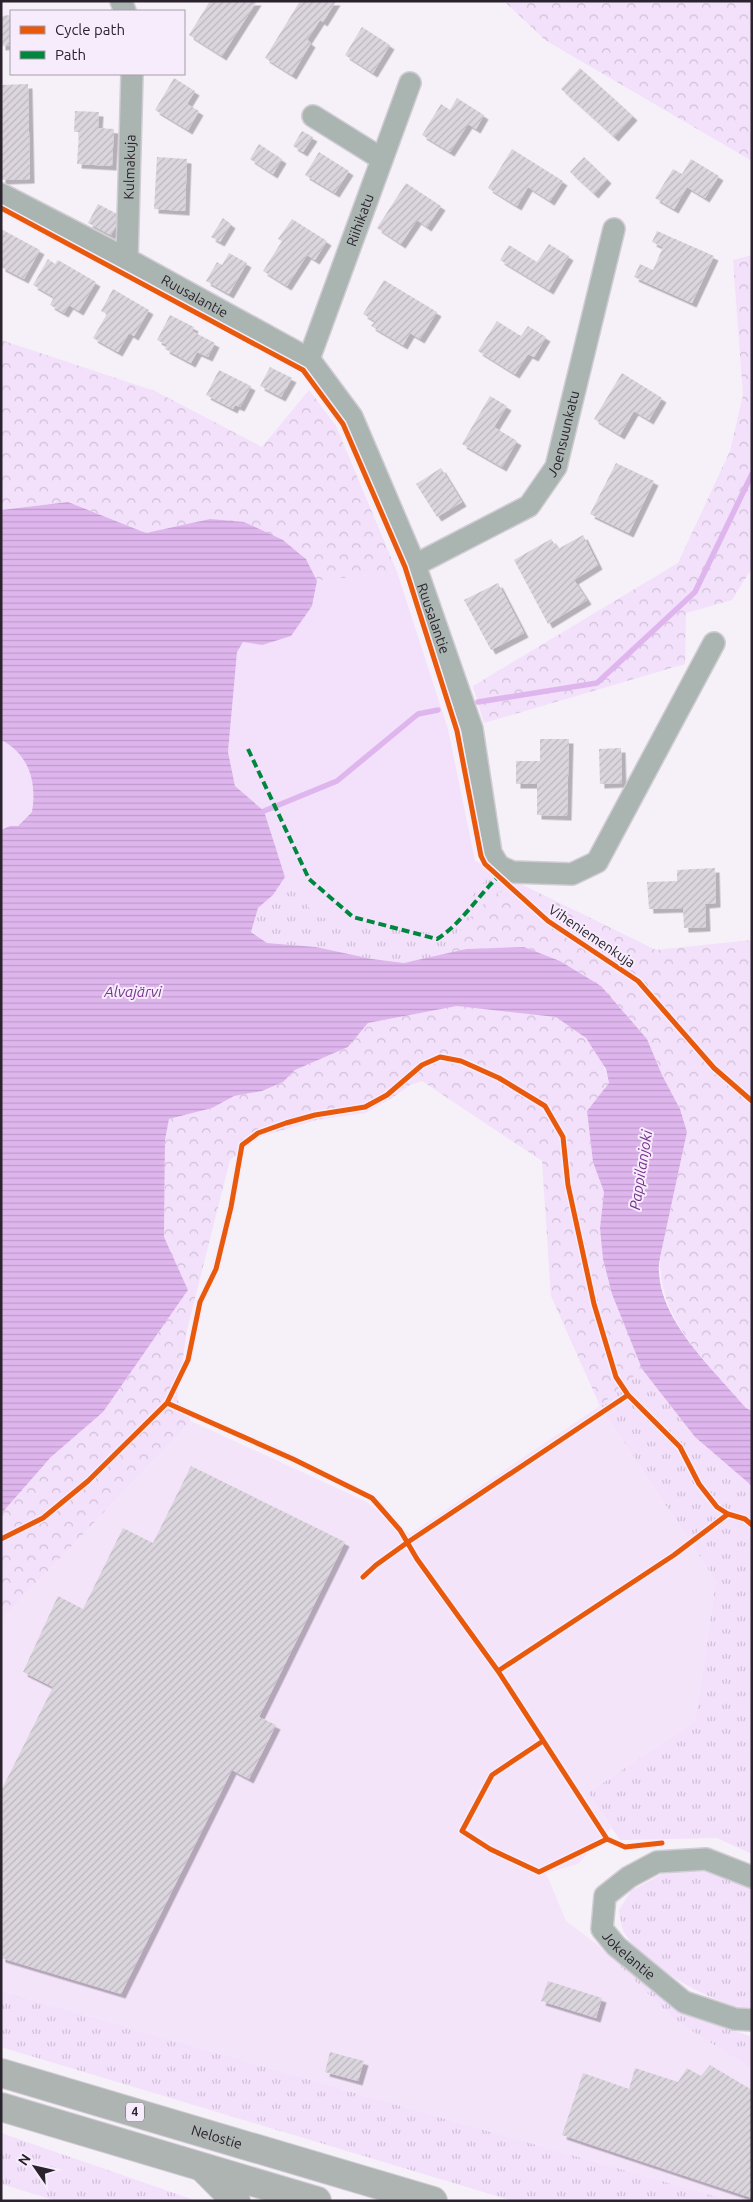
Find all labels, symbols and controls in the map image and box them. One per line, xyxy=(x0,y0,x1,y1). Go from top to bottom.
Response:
legend xyxy=(10,10,185,75)
text: Cycle path xyxy=(55,21,125,38)
text: Path xyxy=(55,46,86,63)
street label: Kulmakuja xyxy=(121,134,138,200)
street label: Riihikatu xyxy=(343,192,377,248)
street label: Ruusalantie xyxy=(159,271,231,321)
street label: Joensuunkatu xyxy=(544,389,582,480)
street label: Ruusalantie xyxy=(414,581,453,656)
street label: Viheniemenkuja xyxy=(546,901,638,971)
water label: Alvajärvi xyxy=(103,983,163,1000)
water label: Pappilanjoki xyxy=(626,1128,655,1211)
street label: Jokelantie xyxy=(599,1928,659,1983)
road number: 4 xyxy=(126,2102,144,2122)
street label: Nelostie xyxy=(189,2122,244,2152)
north arrow xyxy=(10,2142,60,2192)
text: N xyxy=(15,2151,34,2169)

